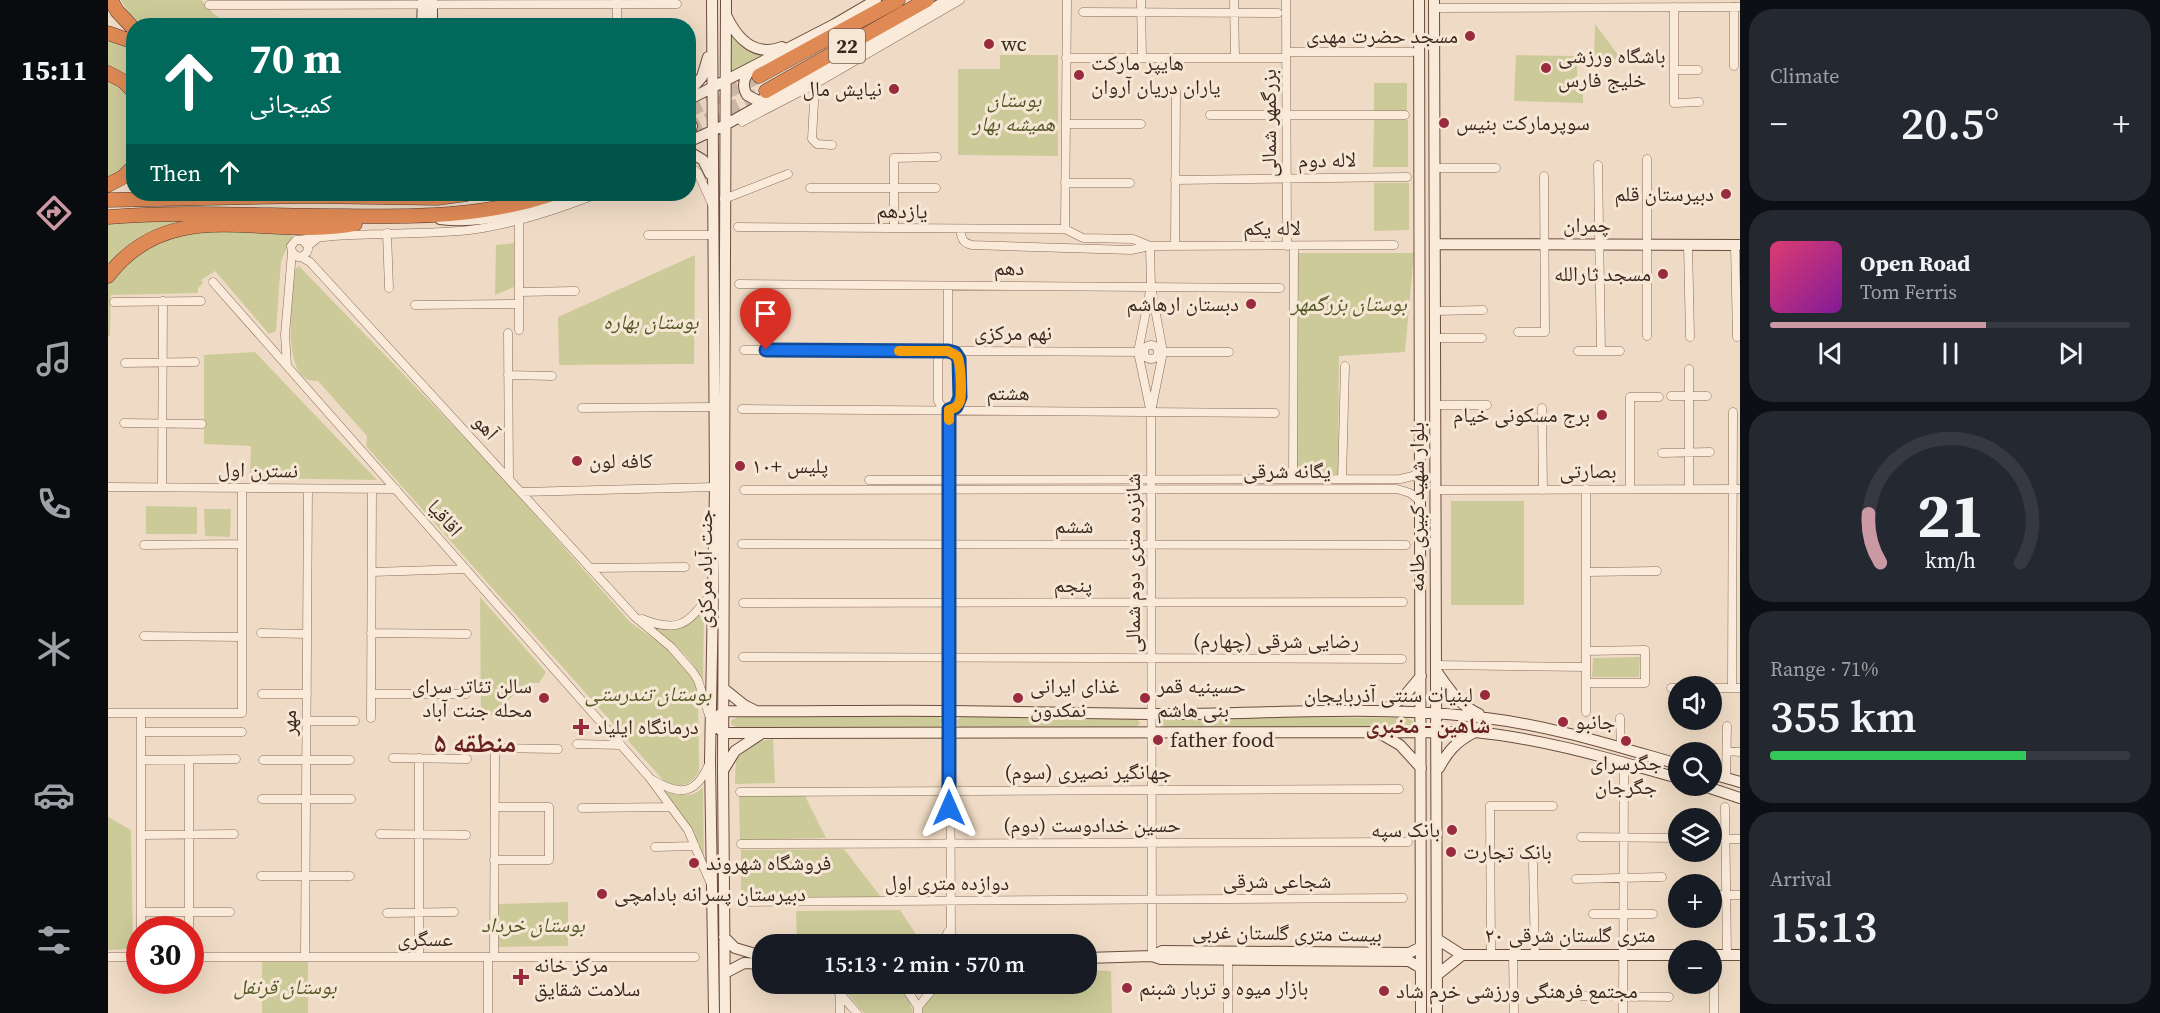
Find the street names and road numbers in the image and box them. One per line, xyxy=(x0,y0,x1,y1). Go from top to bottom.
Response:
road number: 22 xyxy=(829,29,865,63)
street label: بزرگمهر شمالی xyxy=(1254,69,1283,177)
street label: لاله دوم xyxy=(1297,144,1356,175)
street label: یازدهم xyxy=(876,196,928,225)
street label: چمران xyxy=(1563,210,1611,239)
street label: لاله یکم xyxy=(1243,213,1301,242)
street label: دهم xyxy=(994,253,1024,282)
street label: نهم مرکزی xyxy=(974,318,1052,347)
street label: هشتم xyxy=(986,378,1030,407)
street label: آهو xyxy=(467,407,506,446)
street label: بلوار شهید کبیری طامه xyxy=(1402,422,1431,592)
street label: نسترن اول xyxy=(218,454,298,485)
street label: یگانه شرقی xyxy=(1243,456,1331,485)
street label: بصارتی xyxy=(1559,456,1617,485)
street label: شانزده متری دوم شمالی xyxy=(1118,473,1147,653)
street label: اقاقیا xyxy=(421,493,470,543)
street label: جنت آباد مرکزی xyxy=(690,509,719,629)
street label: ششم xyxy=(1055,511,1093,540)
street label: پنجم xyxy=(1054,570,1092,599)
street label: رضایی شرقی (چهارم) xyxy=(1193,626,1359,655)
street label: مهر xyxy=(274,710,303,737)
street label: جهانگیر نصیری (سوم) xyxy=(1004,757,1172,786)
street label: حسین خدادوست (دوم) xyxy=(1003,810,1181,839)
street label: شجاعی شرقی xyxy=(1223,866,1331,895)
street label: دوازده متری اول xyxy=(885,868,1009,897)
street label: بیست متری گلستان غربی xyxy=(1192,916,1382,949)
street label: ۲۰ متری گلستان شرقی xyxy=(1485,920,1655,949)
street label: عسگری xyxy=(397,924,453,953)

